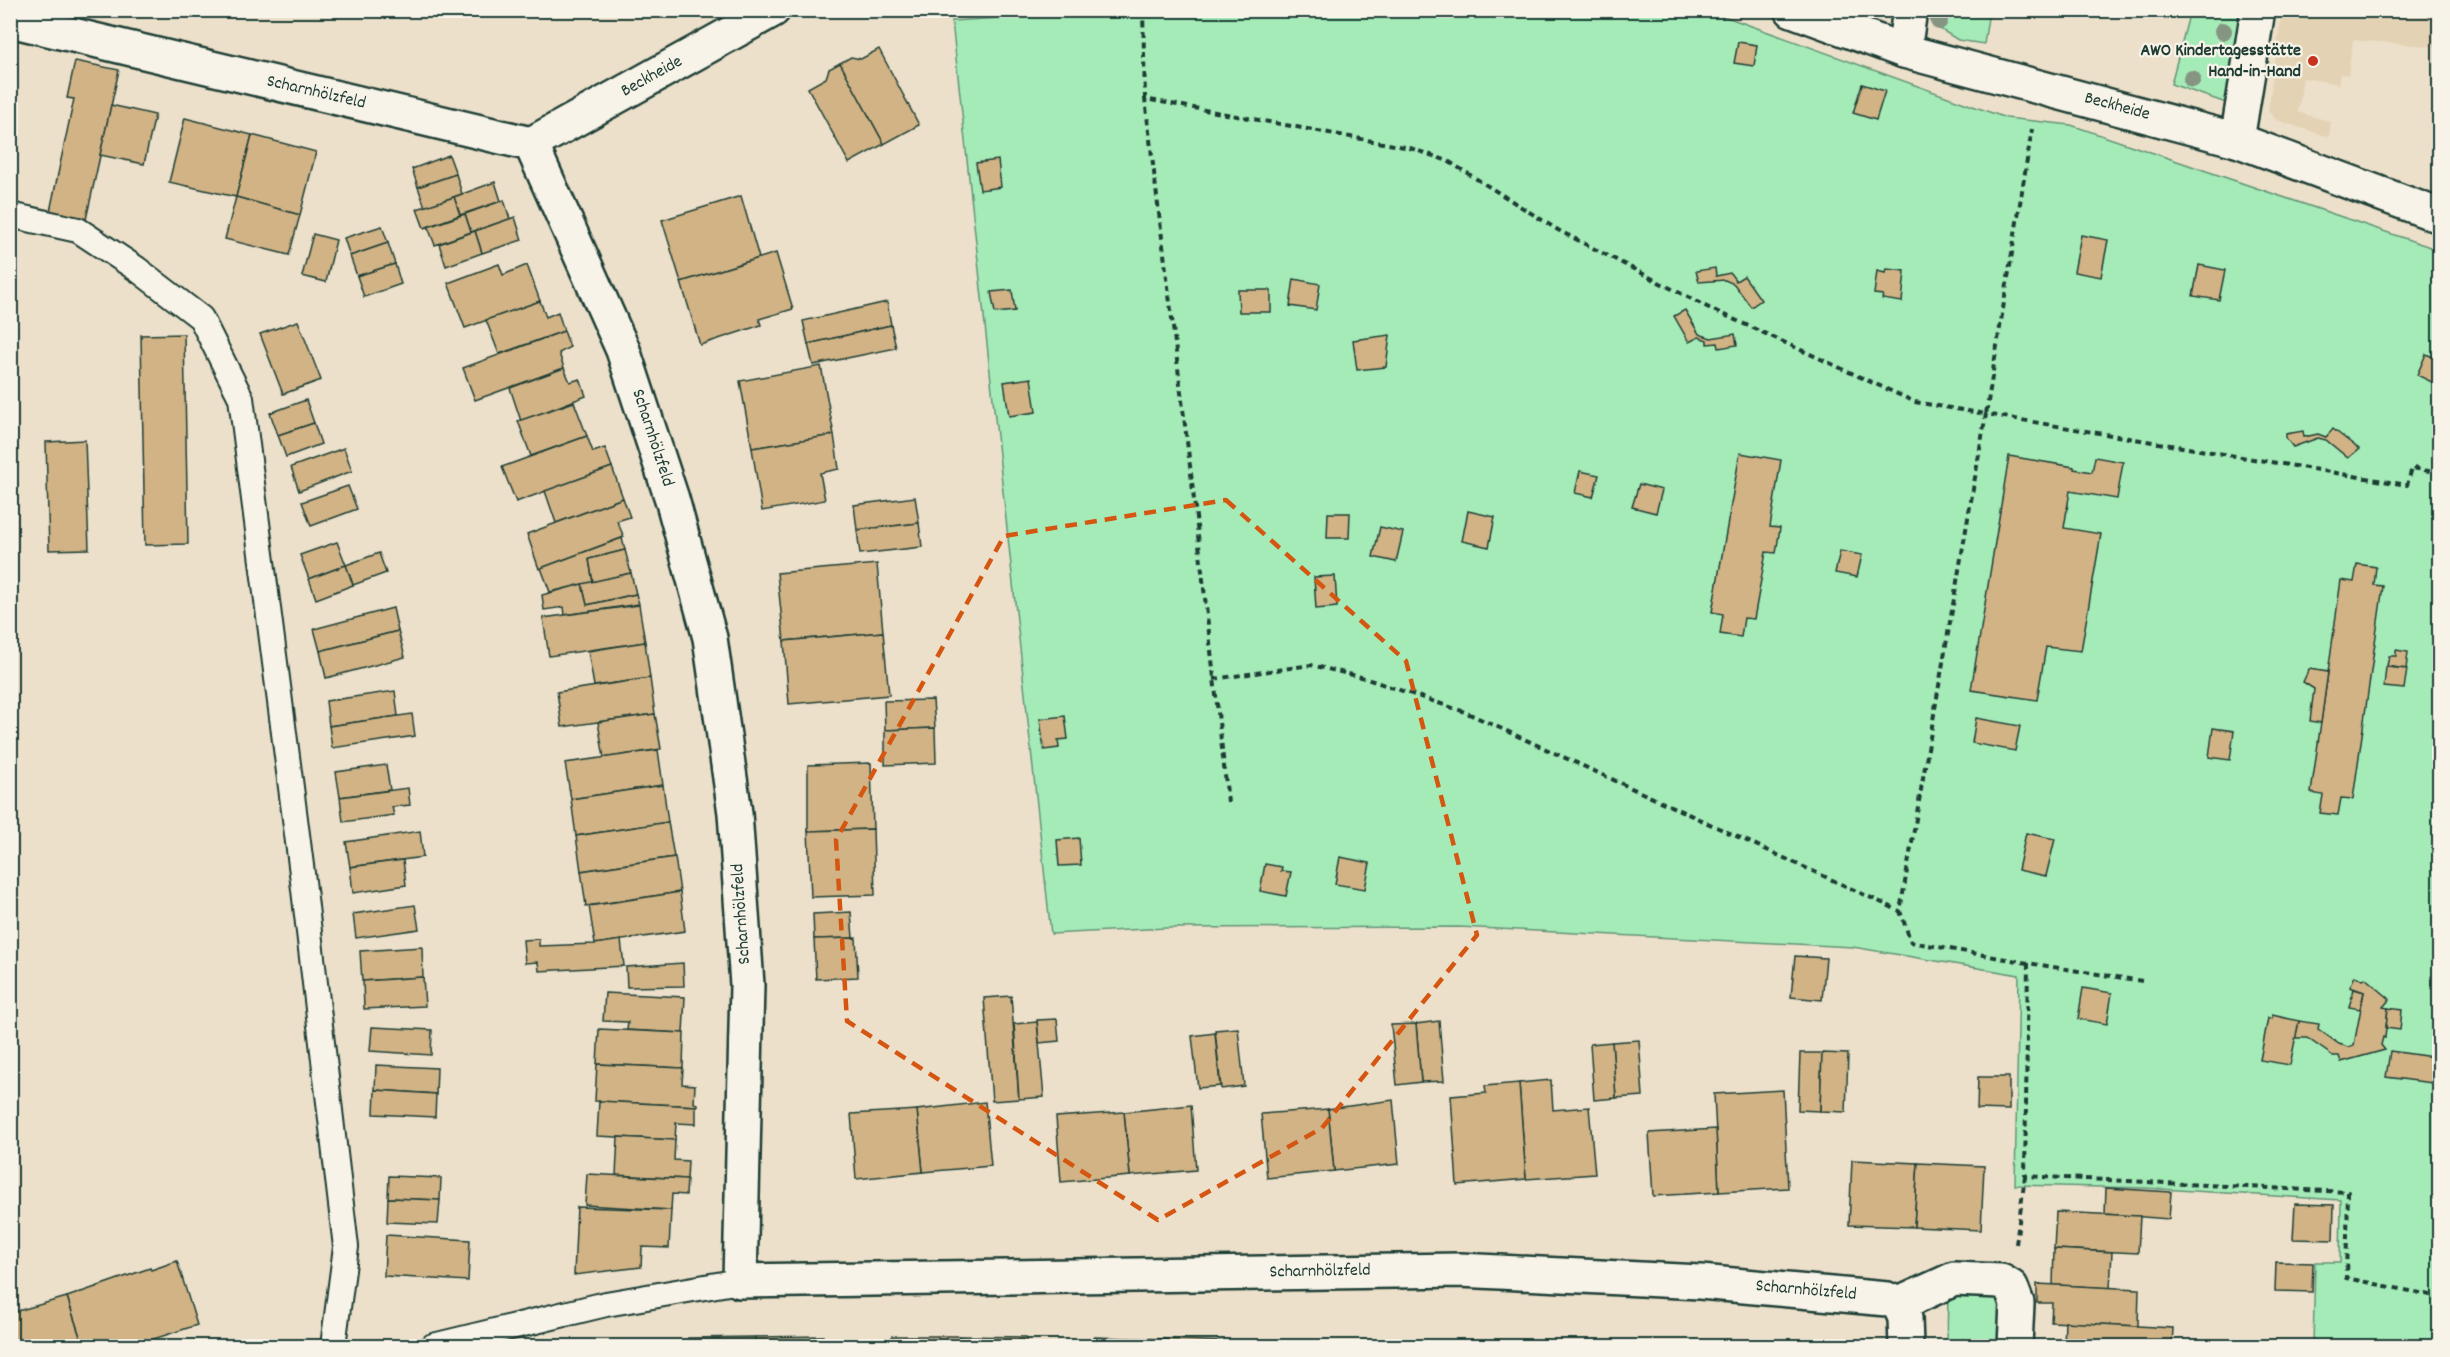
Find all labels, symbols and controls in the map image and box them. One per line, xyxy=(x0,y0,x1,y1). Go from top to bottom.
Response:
place label: AWO Kindertagesstätte Hand-in-Hand xyxy=(2141,39,2301,85)
street label: Beckheide xyxy=(617,50,687,104)
marker: AWO Kindertagesstätte Hand-in-Hand xyxy=(2306,54,2320,68)
street label: Scharnhölzfeld xyxy=(264,69,368,117)
street label: Beckheide xyxy=(2081,86,2153,128)
street label: Scharnhölzfeld xyxy=(624,386,680,490)
street label: Scharnhölzfeld xyxy=(726,863,758,965)
street label: Scharnhölzfeld xyxy=(1269,1259,1371,1285)
street label: Scharnhölzfeld xyxy=(1754,1274,1858,1308)

